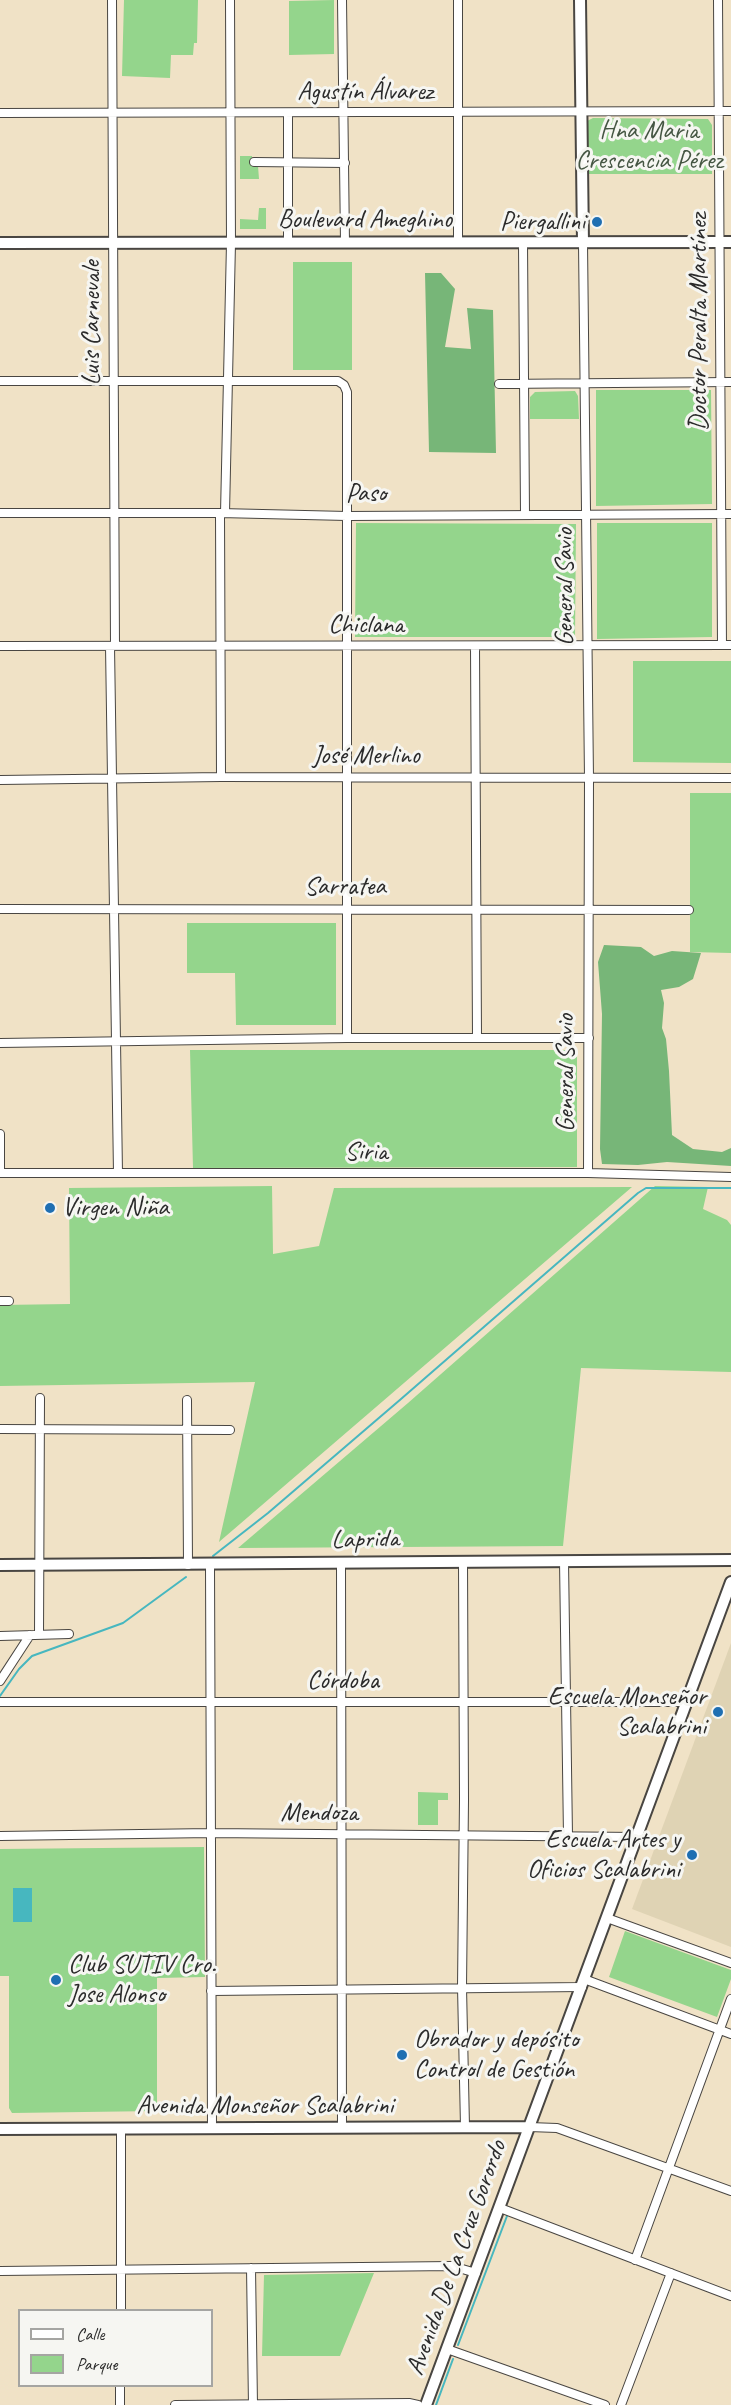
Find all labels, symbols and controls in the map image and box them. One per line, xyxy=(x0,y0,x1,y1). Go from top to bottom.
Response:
street label: Agustín Álvarez xyxy=(297,76,433,108)
park label: Hna Maria Crescencia Pérez xyxy=(576,115,722,176)
street label: Boulevard Ameghino xyxy=(278,204,452,236)
place label: Piergallini xyxy=(500,206,585,238)
street label: Doctor Peralta Martínez xyxy=(683,213,715,431)
marker: Piergallini xyxy=(590,215,604,229)
street label: Luis Carnevale xyxy=(76,261,108,385)
street label: Paso xyxy=(346,478,386,510)
street label: General Savio xyxy=(549,528,581,646)
street label: Chiclana xyxy=(328,609,404,641)
street label: José Merlino xyxy=(312,740,420,772)
street label: Sarratea xyxy=(304,871,386,903)
street label: General Savio xyxy=(550,1014,582,1132)
street label: Siria xyxy=(345,1136,387,1168)
place label: Virgen Niña xyxy=(62,1192,169,1224)
marker: Virgen Niña xyxy=(43,1201,57,1215)
street label: Laprida xyxy=(331,1524,399,1556)
street label: Córdoba xyxy=(307,1665,379,1697)
place label: Escuela Monseñor Scalabrini xyxy=(548,1681,706,1742)
marker: Escuela Monseñor Scalabrini xyxy=(711,1705,725,1719)
street label: Mendoza xyxy=(280,1797,358,1829)
place label: Escuela Artes y Oficios Scalabrini xyxy=(527,1824,680,1886)
marker: Escuela Artes y Oficios Scalabrini xyxy=(685,1848,699,1862)
place label: Club SUTIV Cro. Jose Alonso xyxy=(68,1949,216,2010)
marker: Club SUTIV Cro. Jose Alonso xyxy=(49,1973,63,1987)
place label: Obrador y depósito Control de Gestión xyxy=(414,2024,578,2086)
marker: Obrador y depósito Control de Gestión xyxy=(395,2048,409,2062)
street label: Avenida Monseñor Scalabrini xyxy=(137,2090,393,2122)
street label: Avenida De La Cruz Gorordo xyxy=(400,2136,514,2380)
legend xyxy=(18,2309,213,2387)
text: Calle xyxy=(76,2323,104,2345)
text: Parque xyxy=(76,2353,117,2375)

